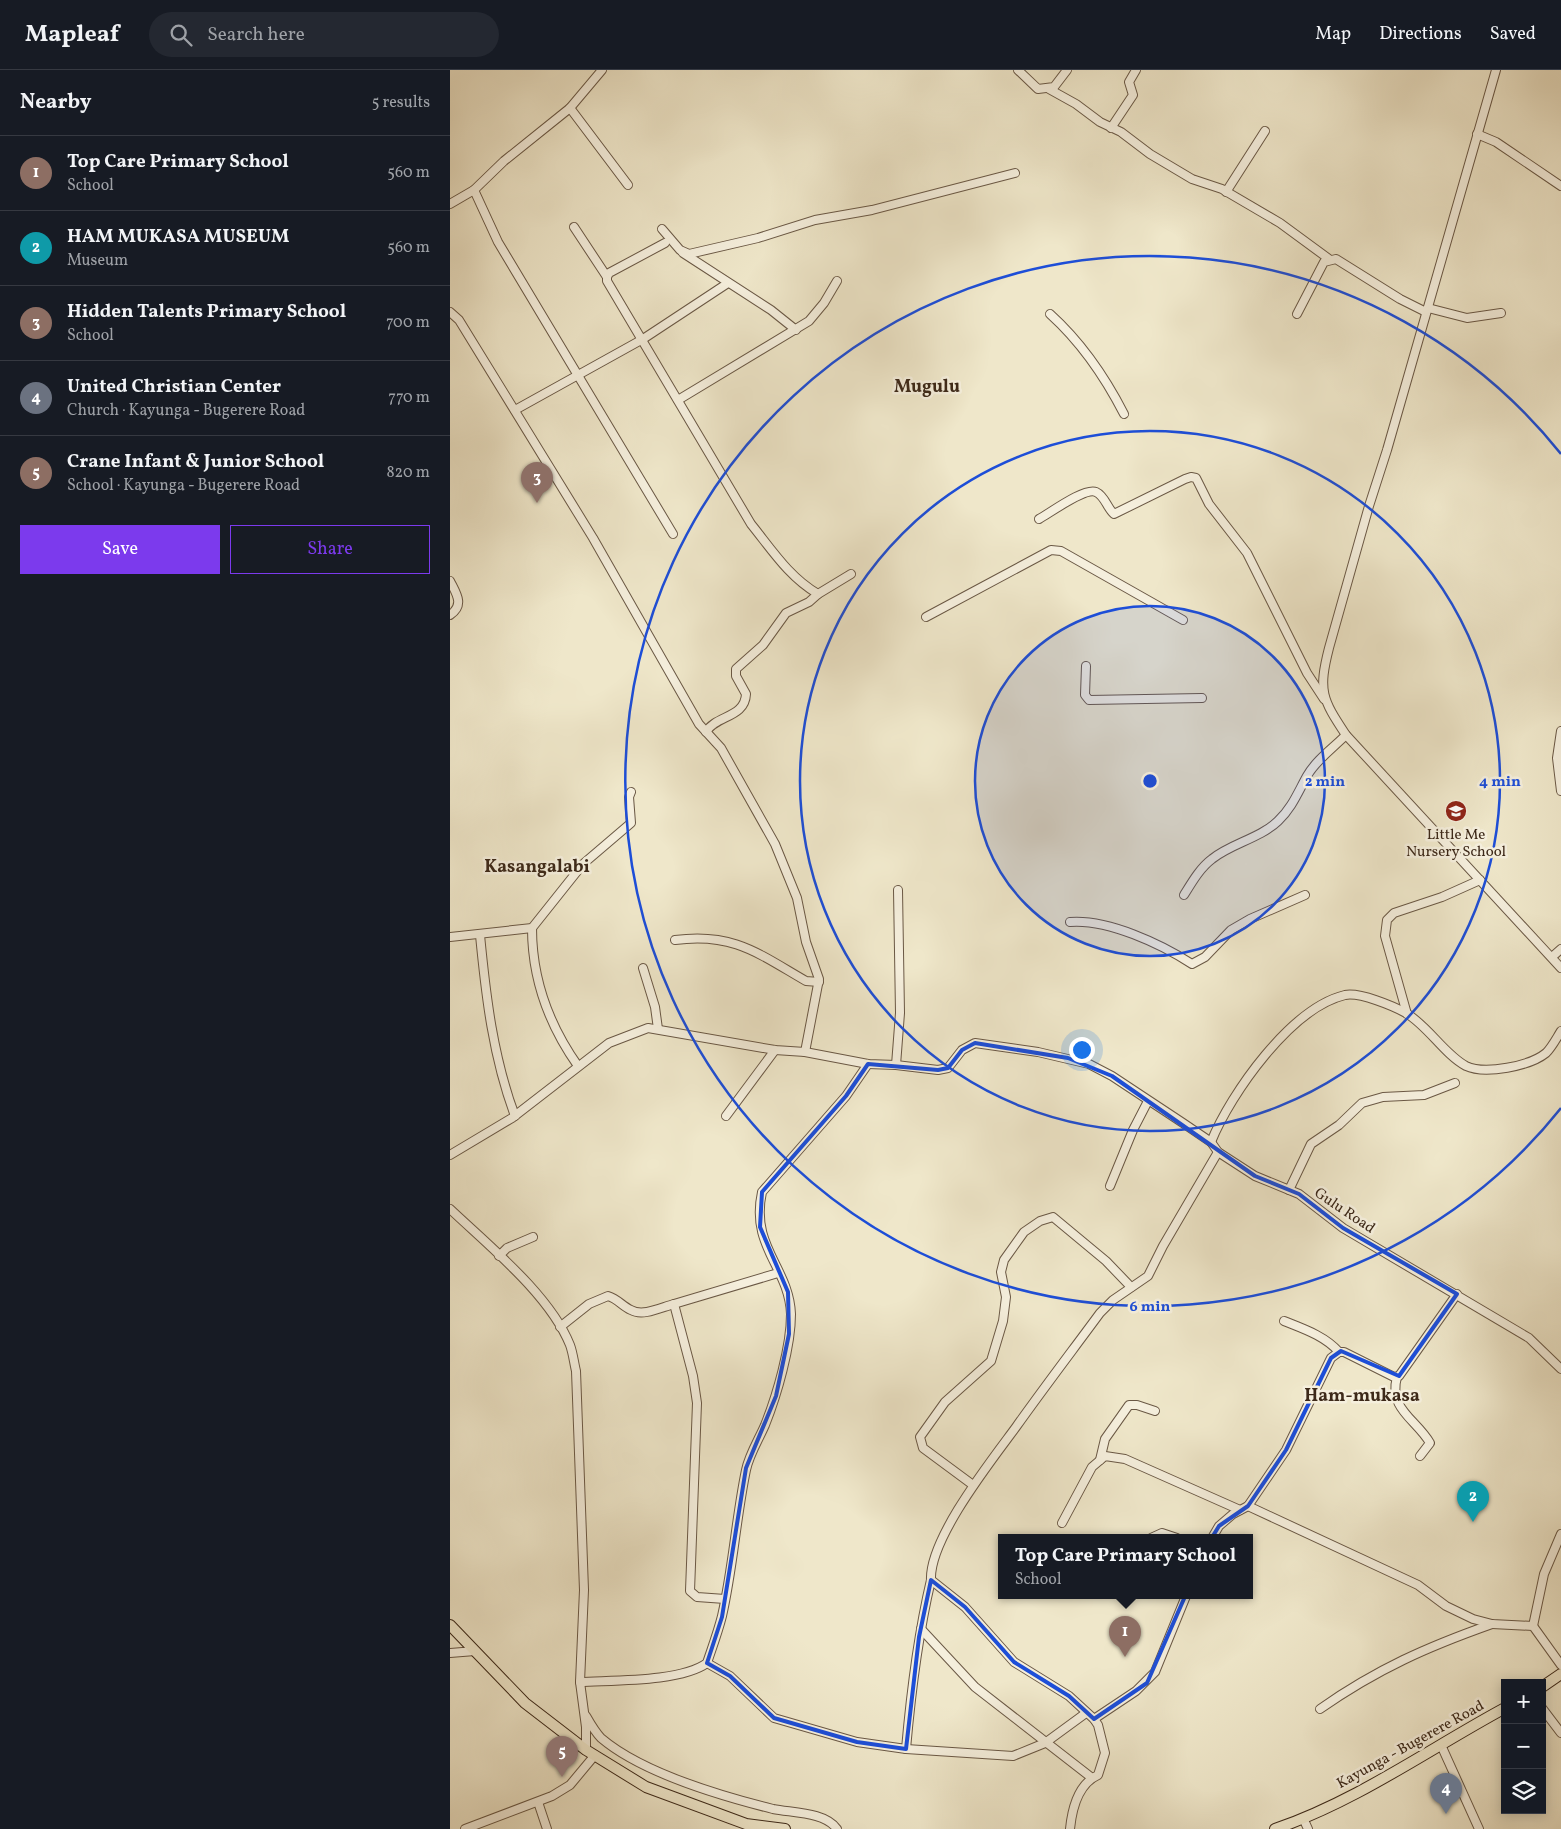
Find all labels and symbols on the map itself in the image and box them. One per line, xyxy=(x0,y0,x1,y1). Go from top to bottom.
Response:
district label: Mugulu xyxy=(894,375,960,400)
pin: 3 xyxy=(521,462,553,503)
centre of rings xyxy=(1141,772,1159,790)
text: 2 min xyxy=(1305,772,1345,793)
text: 4 min xyxy=(1479,772,1521,793)
school or university icon: Little Me Nursery School xyxy=(1444,799,1468,823)
place label: Little Me Nursery School xyxy=(1406,825,1506,863)
district label: Kasangalabi xyxy=(484,855,590,880)
your location xyxy=(1069,1037,1095,1063)
street label: Gulu Road xyxy=(1310,1183,1379,1239)
text: 6 min xyxy=(1130,1297,1171,1318)
district label: Ham-mukasa xyxy=(1304,1384,1420,1409)
pin: 2 xyxy=(1457,1481,1489,1522)
pin: 1 xyxy=(1109,1616,1141,1657)
street label: Kayunga - Bugerere Road xyxy=(1333,1696,1488,1795)
pin: 5 xyxy=(546,1736,578,1777)
pin: 4 xyxy=(1430,1773,1462,1814)

